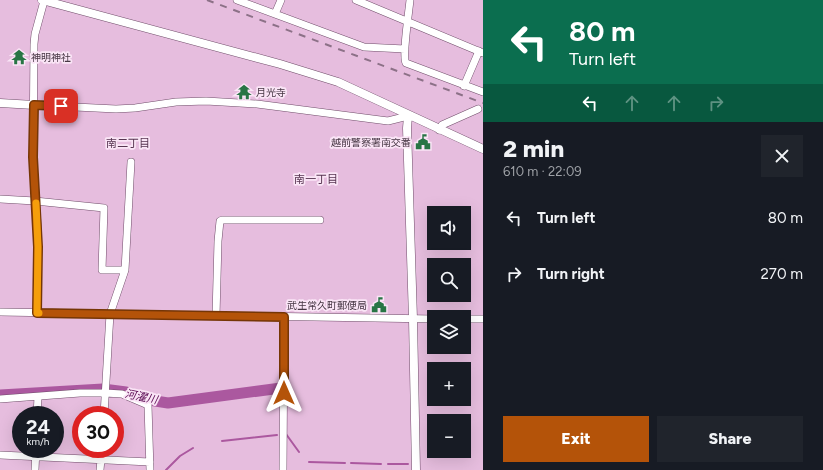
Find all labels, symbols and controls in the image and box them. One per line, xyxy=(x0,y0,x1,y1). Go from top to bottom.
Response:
text: 80 m xyxy=(569,14,635,48)
icon: left xyxy=(503,16,555,68)
temple icon: 神明神社 xyxy=(10,48,28,66)
text: Turn left xyxy=(569,48,636,70)
place label: 神明神社 xyxy=(31,51,71,64)
temple icon: 月光寺 xyxy=(235,83,253,101)
place label: 月光寺 xyxy=(256,86,286,99)
pin xyxy=(44,89,78,123)
icon: left xyxy=(579,92,601,114)
icon: ahead xyxy=(621,92,643,114)
icon: ahead xyxy=(663,92,685,114)
icon: right xyxy=(705,92,727,114)
icon: arrive xyxy=(50,95,72,117)
public building icon: 越前警察署南交番 xyxy=(414,133,432,151)
text: 2 min xyxy=(503,134,564,163)
button: close xyxy=(761,135,803,177)
place label: 越前警察署南交番 xyxy=(331,136,411,149)
district label: 南二丁目 xyxy=(106,137,150,150)
text: 610 m · 22:09 xyxy=(503,164,582,179)
district label: 南一丁目 xyxy=(294,173,338,186)
map controls xyxy=(427,206,471,458)
button: sound xyxy=(427,206,471,250)
icon: left xyxy=(503,207,525,229)
text: Turn left xyxy=(537,209,595,227)
text: 80 m xyxy=(768,209,803,227)
button: search xyxy=(427,258,471,302)
icon: right xyxy=(503,263,525,285)
text: Turn right xyxy=(537,265,605,283)
text: 270 m xyxy=(760,265,803,283)
public building icon: 武生常久町郵便局 xyxy=(370,296,388,314)
place label: 武生常久町郵便局 xyxy=(287,299,367,312)
button: layers xyxy=(427,310,471,354)
button: + xyxy=(427,362,471,406)
position arrow xyxy=(263,372,305,414)
water label: 河濯川 xyxy=(124,387,159,407)
speed limit sign: 30 xyxy=(72,406,124,458)
button: − xyxy=(427,414,471,458)
text: 24 xyxy=(26,415,50,439)
button: Exit xyxy=(503,416,649,462)
button: Share xyxy=(657,416,803,462)
text: km/h xyxy=(27,435,49,448)

